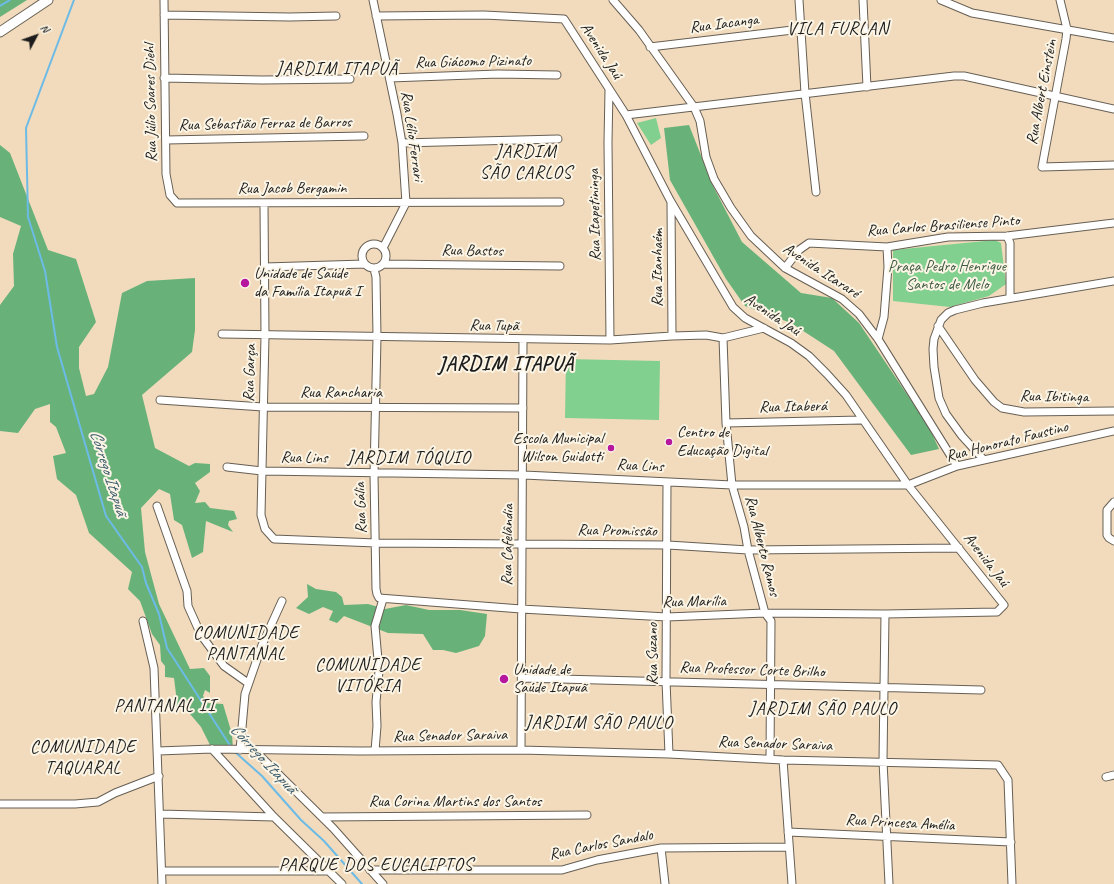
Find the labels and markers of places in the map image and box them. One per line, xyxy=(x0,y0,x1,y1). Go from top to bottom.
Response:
place label: Unidade de Saúde da Família Itapuã I xyxy=(254,264,361,302)
marker: Unidade de Saúde da Família Itapuã I xyxy=(239,277,251,289)
place label: Centro de Educação Digital xyxy=(677,423,767,461)
place label: Escola Municipal Wilson Guidotti xyxy=(513,429,603,467)
marker: Centro de Educação Digital xyxy=(664,437,674,447)
marker: Escola Municipal Wilson Guidotti xyxy=(606,443,616,453)
place label: Unidade de Saúde Itapuã xyxy=(513,660,587,698)
marker: Unidade de Saúde Itapuã xyxy=(498,673,510,685)

